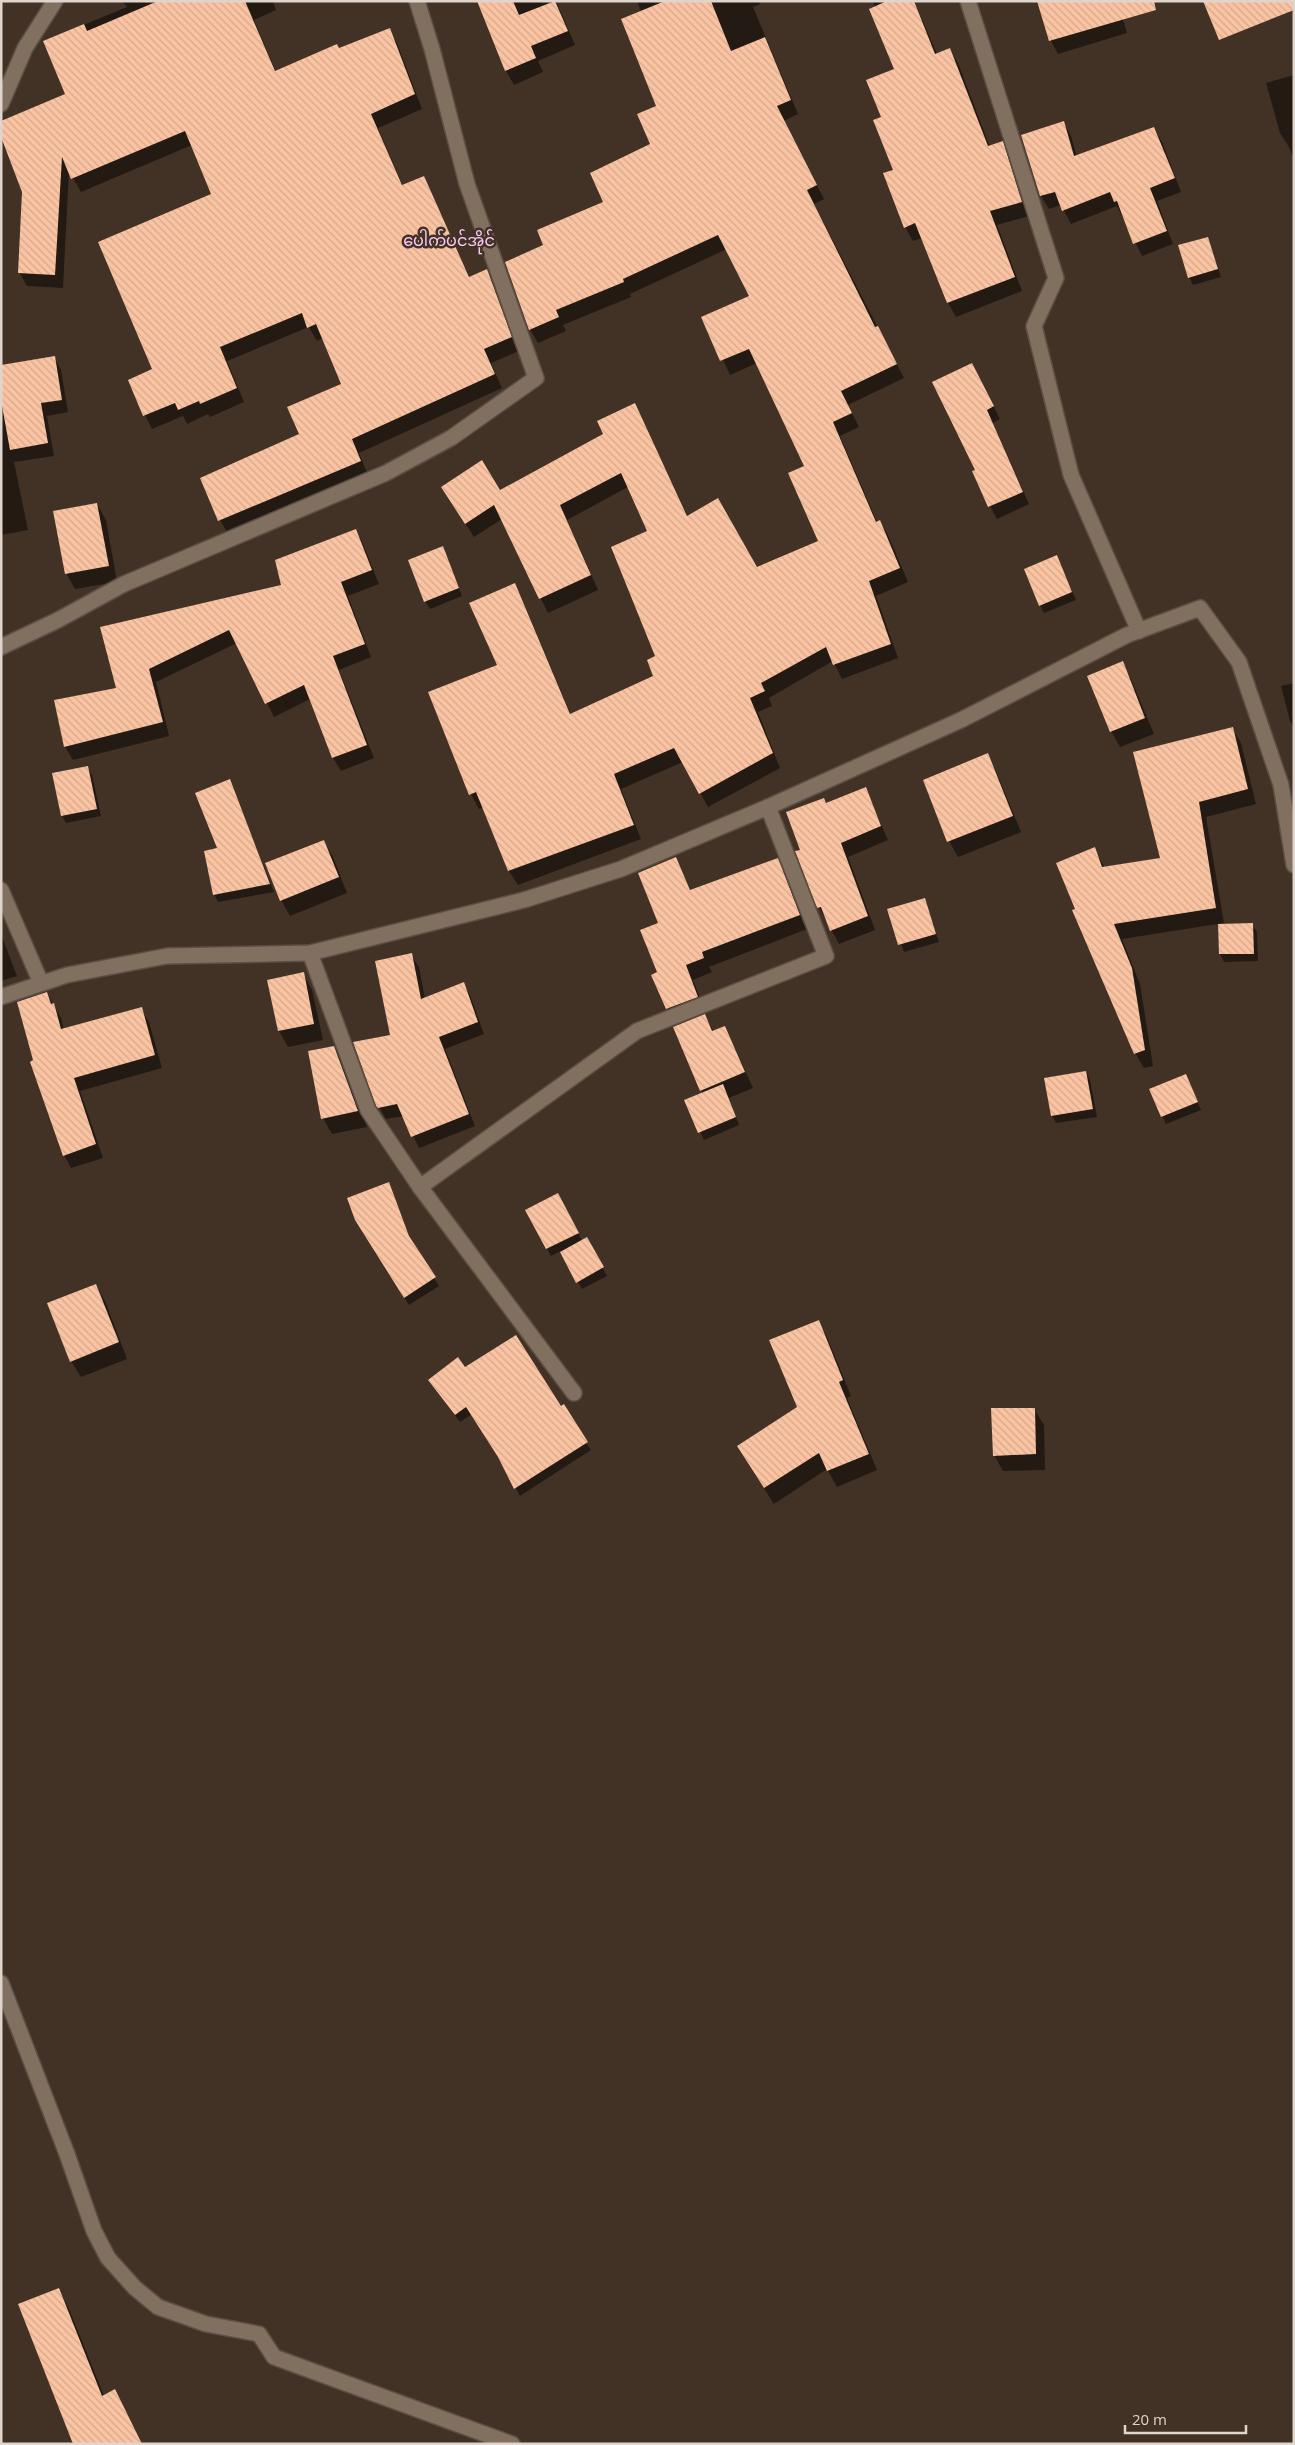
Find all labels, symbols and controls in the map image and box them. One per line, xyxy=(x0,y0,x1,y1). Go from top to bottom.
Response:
district label: ပေါက်ပင်အိုင် xyxy=(403,229,495,255)
scale bar xyxy=(1125,2402,1246,2434)
text: 20 m xyxy=(1132,2409,1167,2429)

